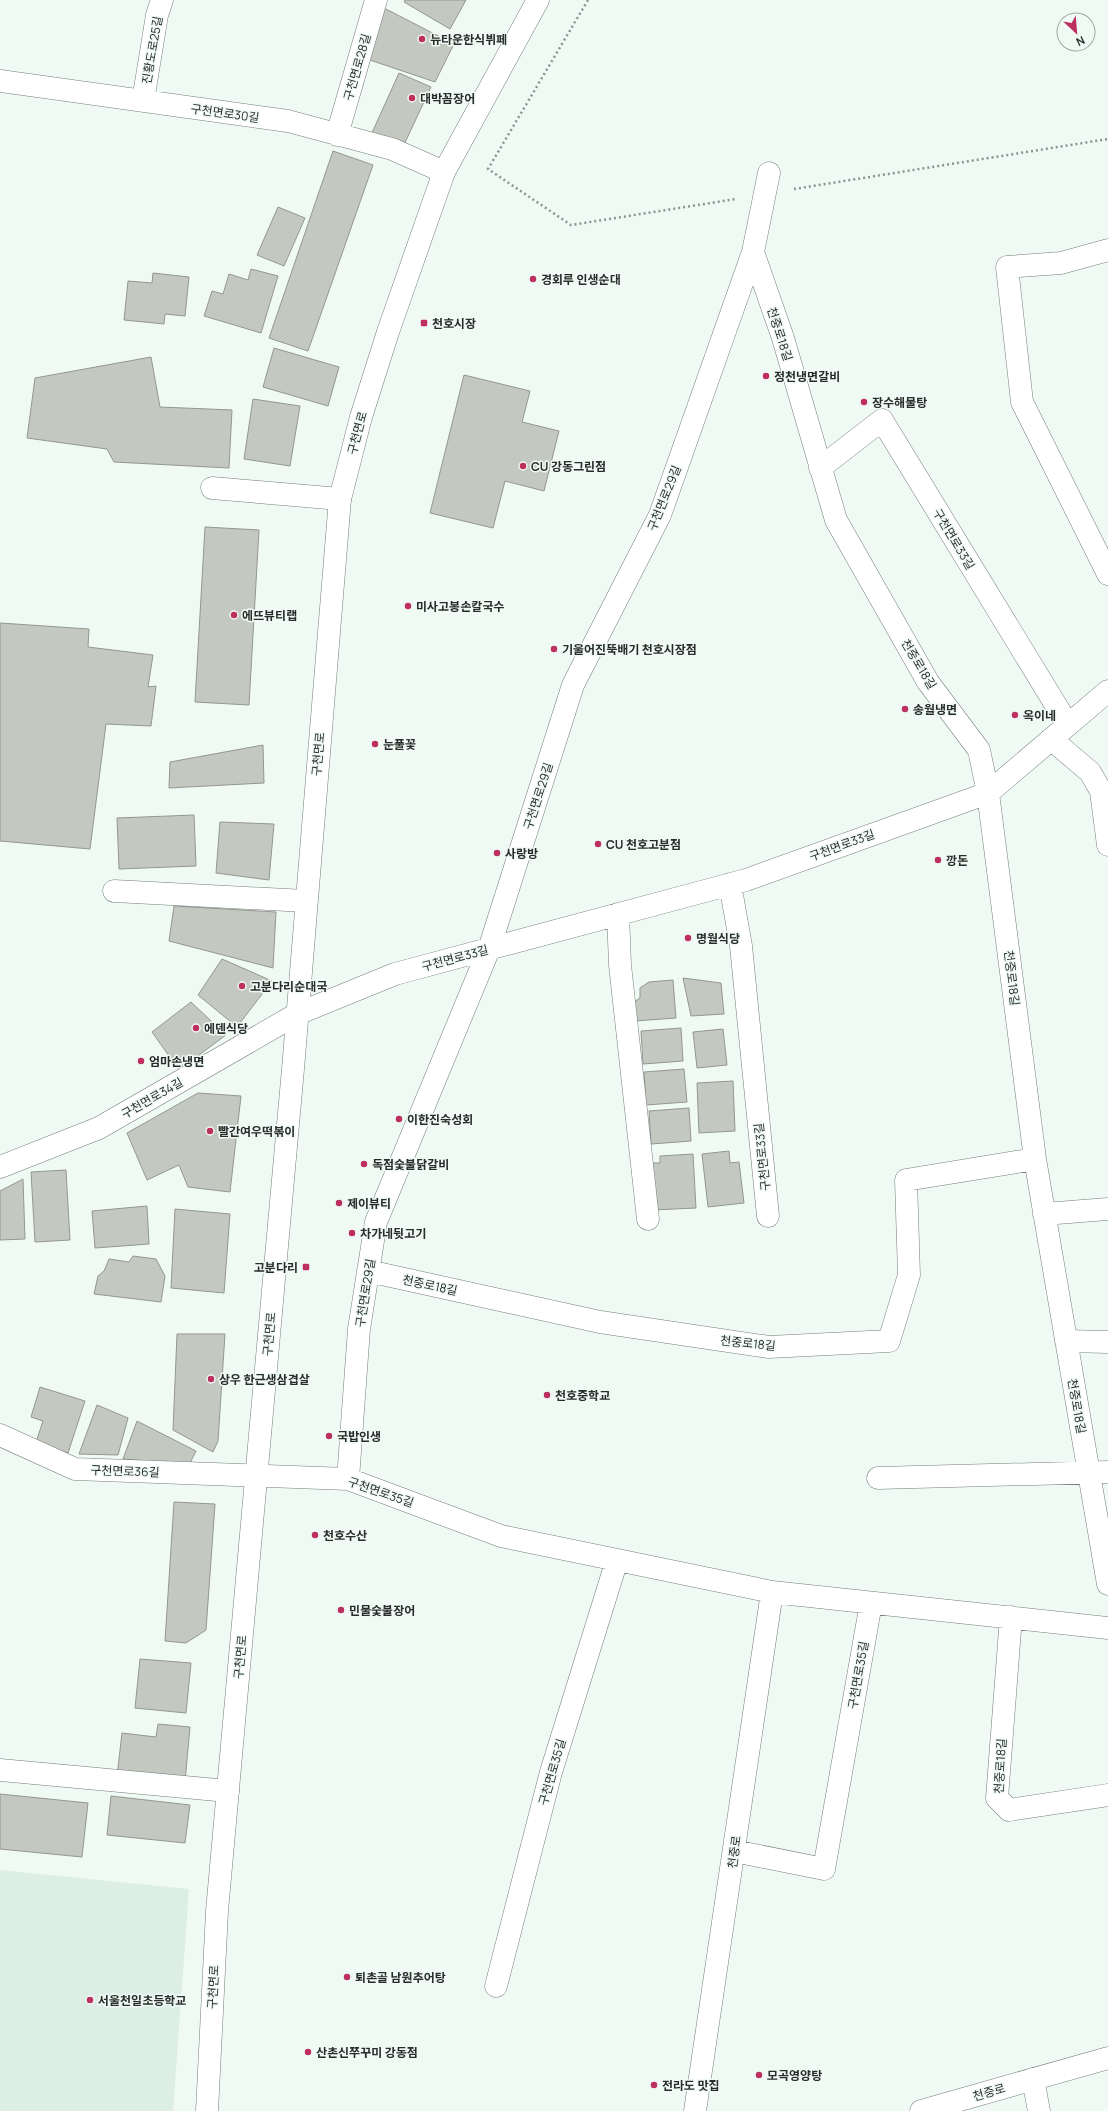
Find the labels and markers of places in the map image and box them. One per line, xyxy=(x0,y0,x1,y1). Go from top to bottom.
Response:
place label: 뉴타운한식뷔페 xyxy=(430,31,507,48)
marker: 뉴타운한식뷔페 xyxy=(417,34,427,44)
place label: 대박꼼장어 xyxy=(420,90,475,107)
marker: 대박꼼장어 xyxy=(407,93,417,103)
place label: 경회루 인생순대 xyxy=(541,271,621,288)
marker: 경회루 인생순대 xyxy=(528,274,538,284)
place label: 천호시장 xyxy=(432,315,476,332)
marker: 천호시장 xyxy=(419,318,429,328)
place label: 정천냉면갈비 xyxy=(774,368,840,385)
marker: 정천냉면갈비 xyxy=(761,371,771,381)
place label: 장수해물탕 xyxy=(872,394,927,411)
marker: 장수해물탕 xyxy=(859,397,869,407)
place label: CU 강동그린점 xyxy=(531,458,606,475)
marker: CU 강동그린점 xyxy=(518,461,528,471)
place label: 미사고봉손칼국수 xyxy=(416,598,504,615)
marker: 미사고봉손칼국수 xyxy=(403,601,413,611)
place label: 에뜨뷰티랩 xyxy=(242,607,297,624)
marker: 에뜨뷰티랩 xyxy=(229,610,239,620)
place label: 기울어진뚝배기 천호시장점 xyxy=(562,641,697,658)
marker: 기울어진뚝배기 천호시장점 xyxy=(549,644,559,654)
place label: 송월냉면 xyxy=(913,701,957,718)
marker: 송월냉면 xyxy=(900,704,910,714)
place label: 옥이네 xyxy=(1023,707,1056,724)
marker: 옥이네 xyxy=(1010,710,1020,720)
place label: 눈풀꽃 xyxy=(383,736,416,753)
marker: 눈풀꽃 xyxy=(370,739,380,749)
place label: CU 천호고분점 xyxy=(606,836,681,853)
marker: CU 천호고분점 xyxy=(593,839,603,849)
place label: 사랑방 xyxy=(505,845,538,862)
marker: 사랑방 xyxy=(492,848,502,858)
place label: 깡돈 xyxy=(946,852,968,869)
marker: 깡돈 xyxy=(933,855,943,865)
place label: 명월식당 xyxy=(696,930,740,947)
marker: 명월식당 xyxy=(683,933,693,943)
place label: 고분다리순대국 xyxy=(250,978,327,995)
marker: 고분다리순대국 xyxy=(237,981,247,991)
place label: 에덴식당 xyxy=(204,1020,248,1037)
marker: 에덴식당 xyxy=(191,1023,201,1033)
place label: 엄마손냉면 xyxy=(149,1053,204,1070)
marker: 엄마손냉면 xyxy=(136,1056,146,1066)
place label: 이한진숙성회 xyxy=(407,1111,473,1128)
marker: 이한진숙성회 xyxy=(394,1114,404,1124)
place label: 빨간여우떡볶이 xyxy=(218,1123,295,1140)
marker: 빨간여우떡볶이 xyxy=(205,1126,215,1136)
place label: 독점숯불닭갈비 xyxy=(372,1156,449,1173)
marker: 독점숯불닭갈비 xyxy=(359,1159,369,1169)
place label: 제이뷰티 xyxy=(347,1195,391,1212)
marker: 제이뷰티 xyxy=(334,1198,344,1208)
place label: 차가네뒷고기 xyxy=(360,1225,426,1242)
marker: 차가네뒷고기 xyxy=(347,1228,357,1238)
place label: 고분다리 xyxy=(254,1259,298,1276)
marker: 고분다리 xyxy=(301,1262,311,1272)
place label: 상우 한근생삼겹살 xyxy=(219,1371,310,1388)
marker: 상우 한근생삼겹살 xyxy=(206,1374,216,1384)
place label: 천호중학교 xyxy=(555,1387,610,1404)
marker: 천호중학교 xyxy=(542,1390,552,1400)
place label: 국밥인생 xyxy=(337,1428,381,1445)
marker: 국밥인생 xyxy=(324,1431,334,1441)
place label: 천호수산 xyxy=(323,1527,367,1544)
marker: 천호수산 xyxy=(310,1530,320,1540)
place label: 민물숯불장어 xyxy=(349,1602,415,1619)
marker: 민물숯불장어 xyxy=(336,1605,346,1615)
place label: 퇴촌골 남원추어탕 xyxy=(355,1969,446,1986)
marker: 퇴촌골 남원추어탕 xyxy=(342,1972,352,1982)
place label: 서울천일초등학교 xyxy=(98,1992,186,2009)
marker: 서울천일초등학교 xyxy=(85,1995,95,2005)
place label: 산촌신쭈꾸미 강동점 xyxy=(316,2044,418,2061)
marker: 산촌신쭈꾸미 강동점 xyxy=(303,2047,313,2057)
place label: 모곡영양탕 xyxy=(767,2067,822,2084)
marker: 모곡영양탕 xyxy=(754,2070,764,2080)
place label: 전라도 맛집 xyxy=(662,2077,720,2094)
marker: 전라도 맛집 xyxy=(649,2080,659,2090)

